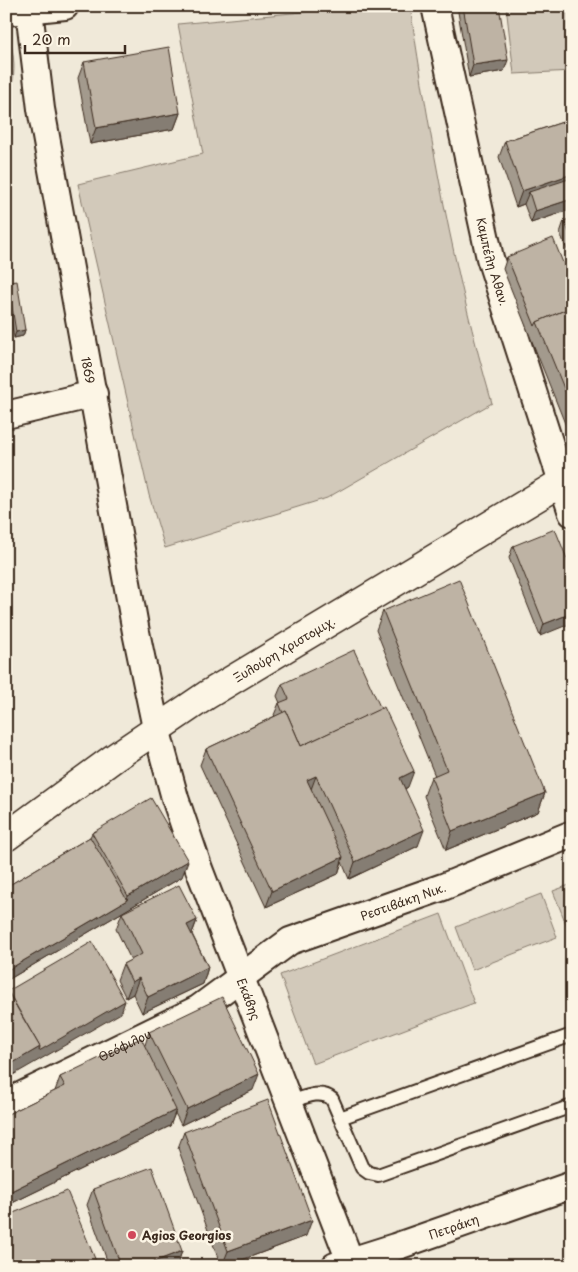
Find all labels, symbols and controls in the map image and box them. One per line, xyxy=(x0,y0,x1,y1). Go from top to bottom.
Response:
scale bar xyxy=(25,22,125,54)
text: 20 m xyxy=(32,27,71,50)
street label: Καμπέλη Αθαν. xyxy=(472,216,514,308)
street label: 1869 xyxy=(77,355,100,385)
street label: Ξυλούρη Χριστομιχ. xyxy=(230,611,338,686)
street label: Ρεστιβάκη Νικ. xyxy=(358,878,448,924)
street label: Εκάβης xyxy=(233,975,265,1023)
street label: Θεόφιλου xyxy=(95,1024,154,1066)
street label: Πετράκη xyxy=(426,1209,481,1244)
place label: Agios Georgios xyxy=(142,1226,231,1244)
marker: Agios Georgios xyxy=(126,1229,138,1241)

